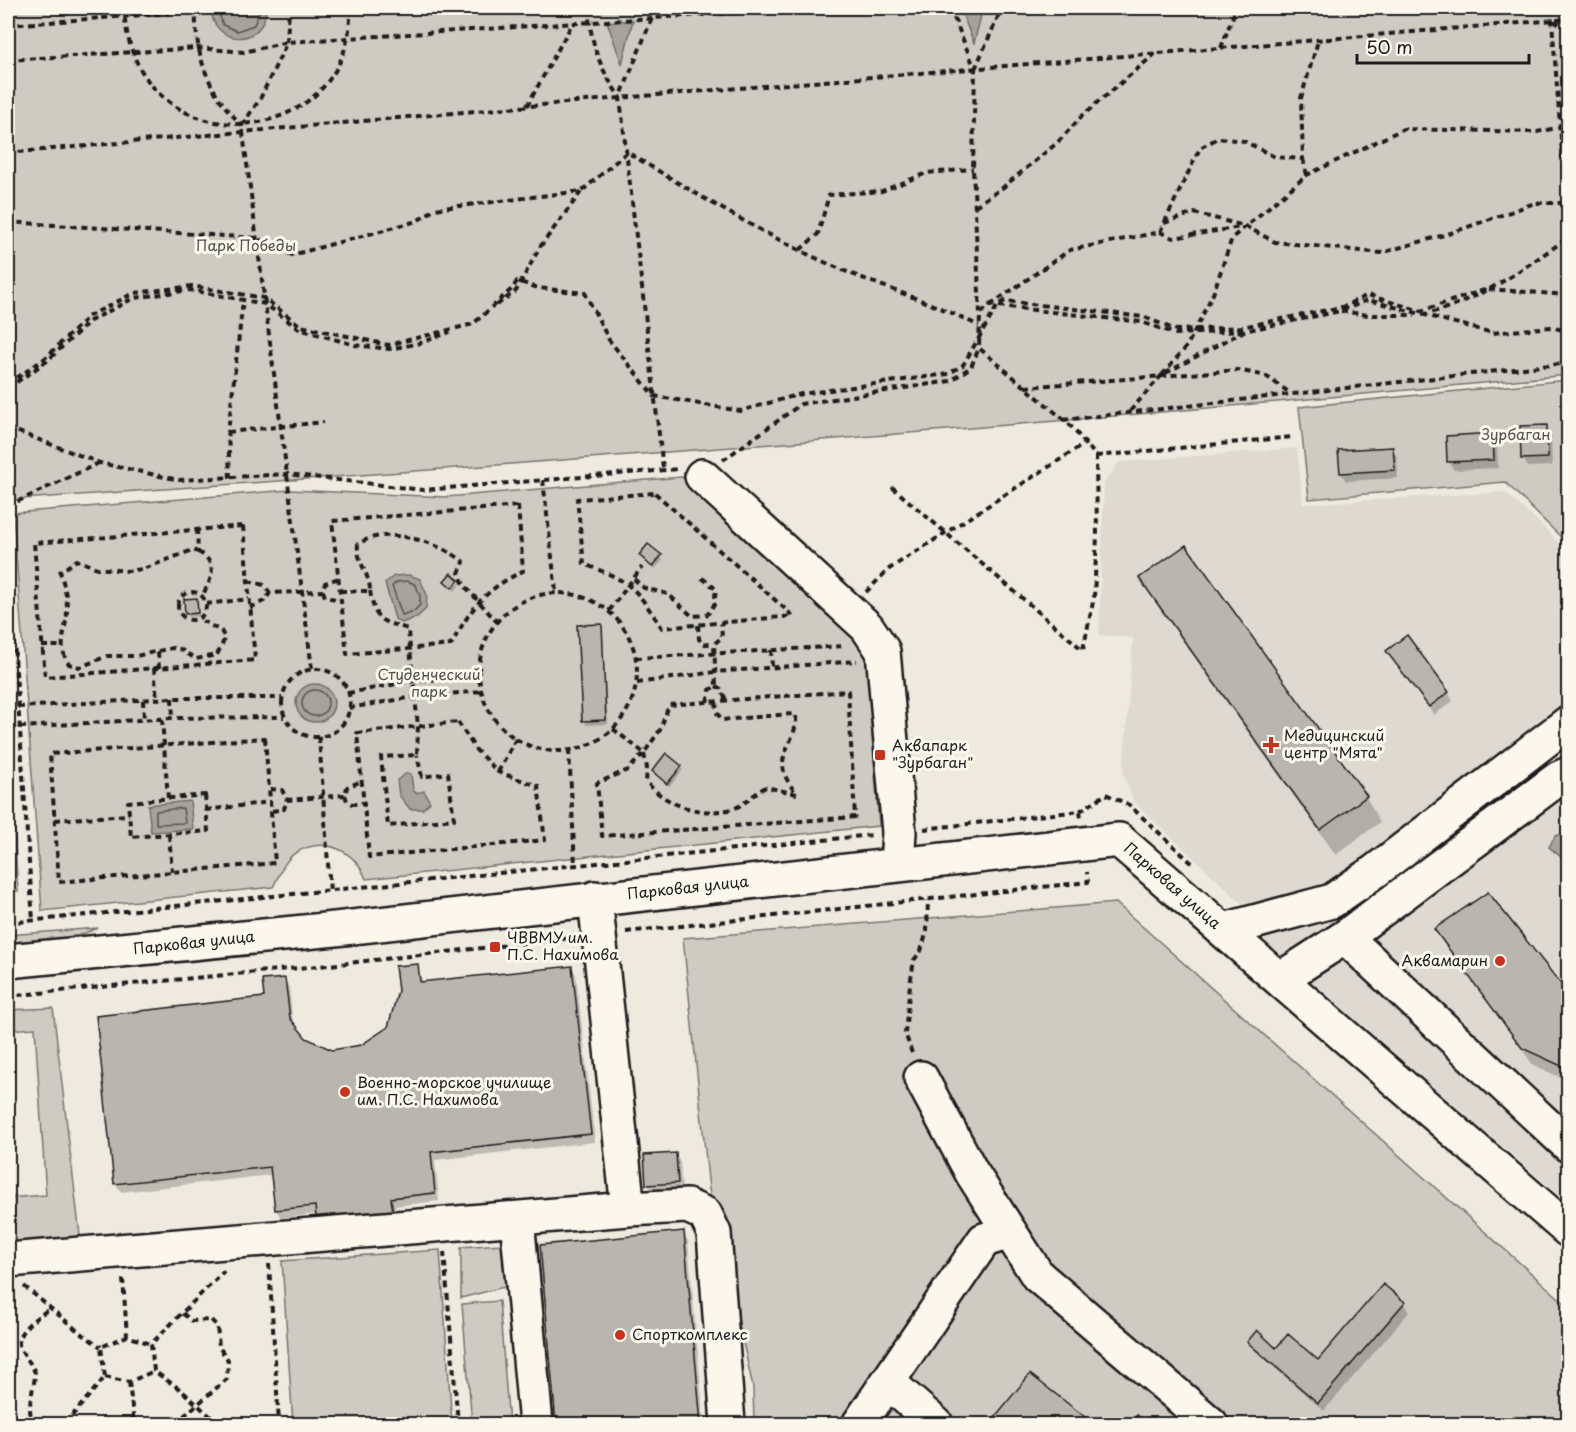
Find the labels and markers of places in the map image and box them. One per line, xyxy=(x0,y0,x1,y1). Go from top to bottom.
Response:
place label: Медицинский центр "Мята" xyxy=(1284,723,1384,763)
place label: Аквапарк "Зурбаган" xyxy=(892,733,973,773)
marker: Медицинский центр "Мята" xyxy=(1262,736,1280,754)
marker: Аквапарк "Зурбаган" xyxy=(873,748,887,762)
place label: ЧВВМУ им. П.С. Нахимова xyxy=(507,925,619,965)
marker: ЧВВМУ им. П.С. Нахимова xyxy=(488,940,502,954)
place label: Аквамарин xyxy=(1402,948,1488,971)
marker: Аквамарин xyxy=(1493,954,1507,968)
place label: Военно-морское училище им. П.С. Нахимова xyxy=(357,1070,551,1110)
marker: Военно-морское училище им. П.С. Нахимова xyxy=(338,1085,352,1099)
place label: Спорткомплекс xyxy=(632,1322,748,1345)
marker: Спорткомплекс xyxy=(613,1328,627,1342)

